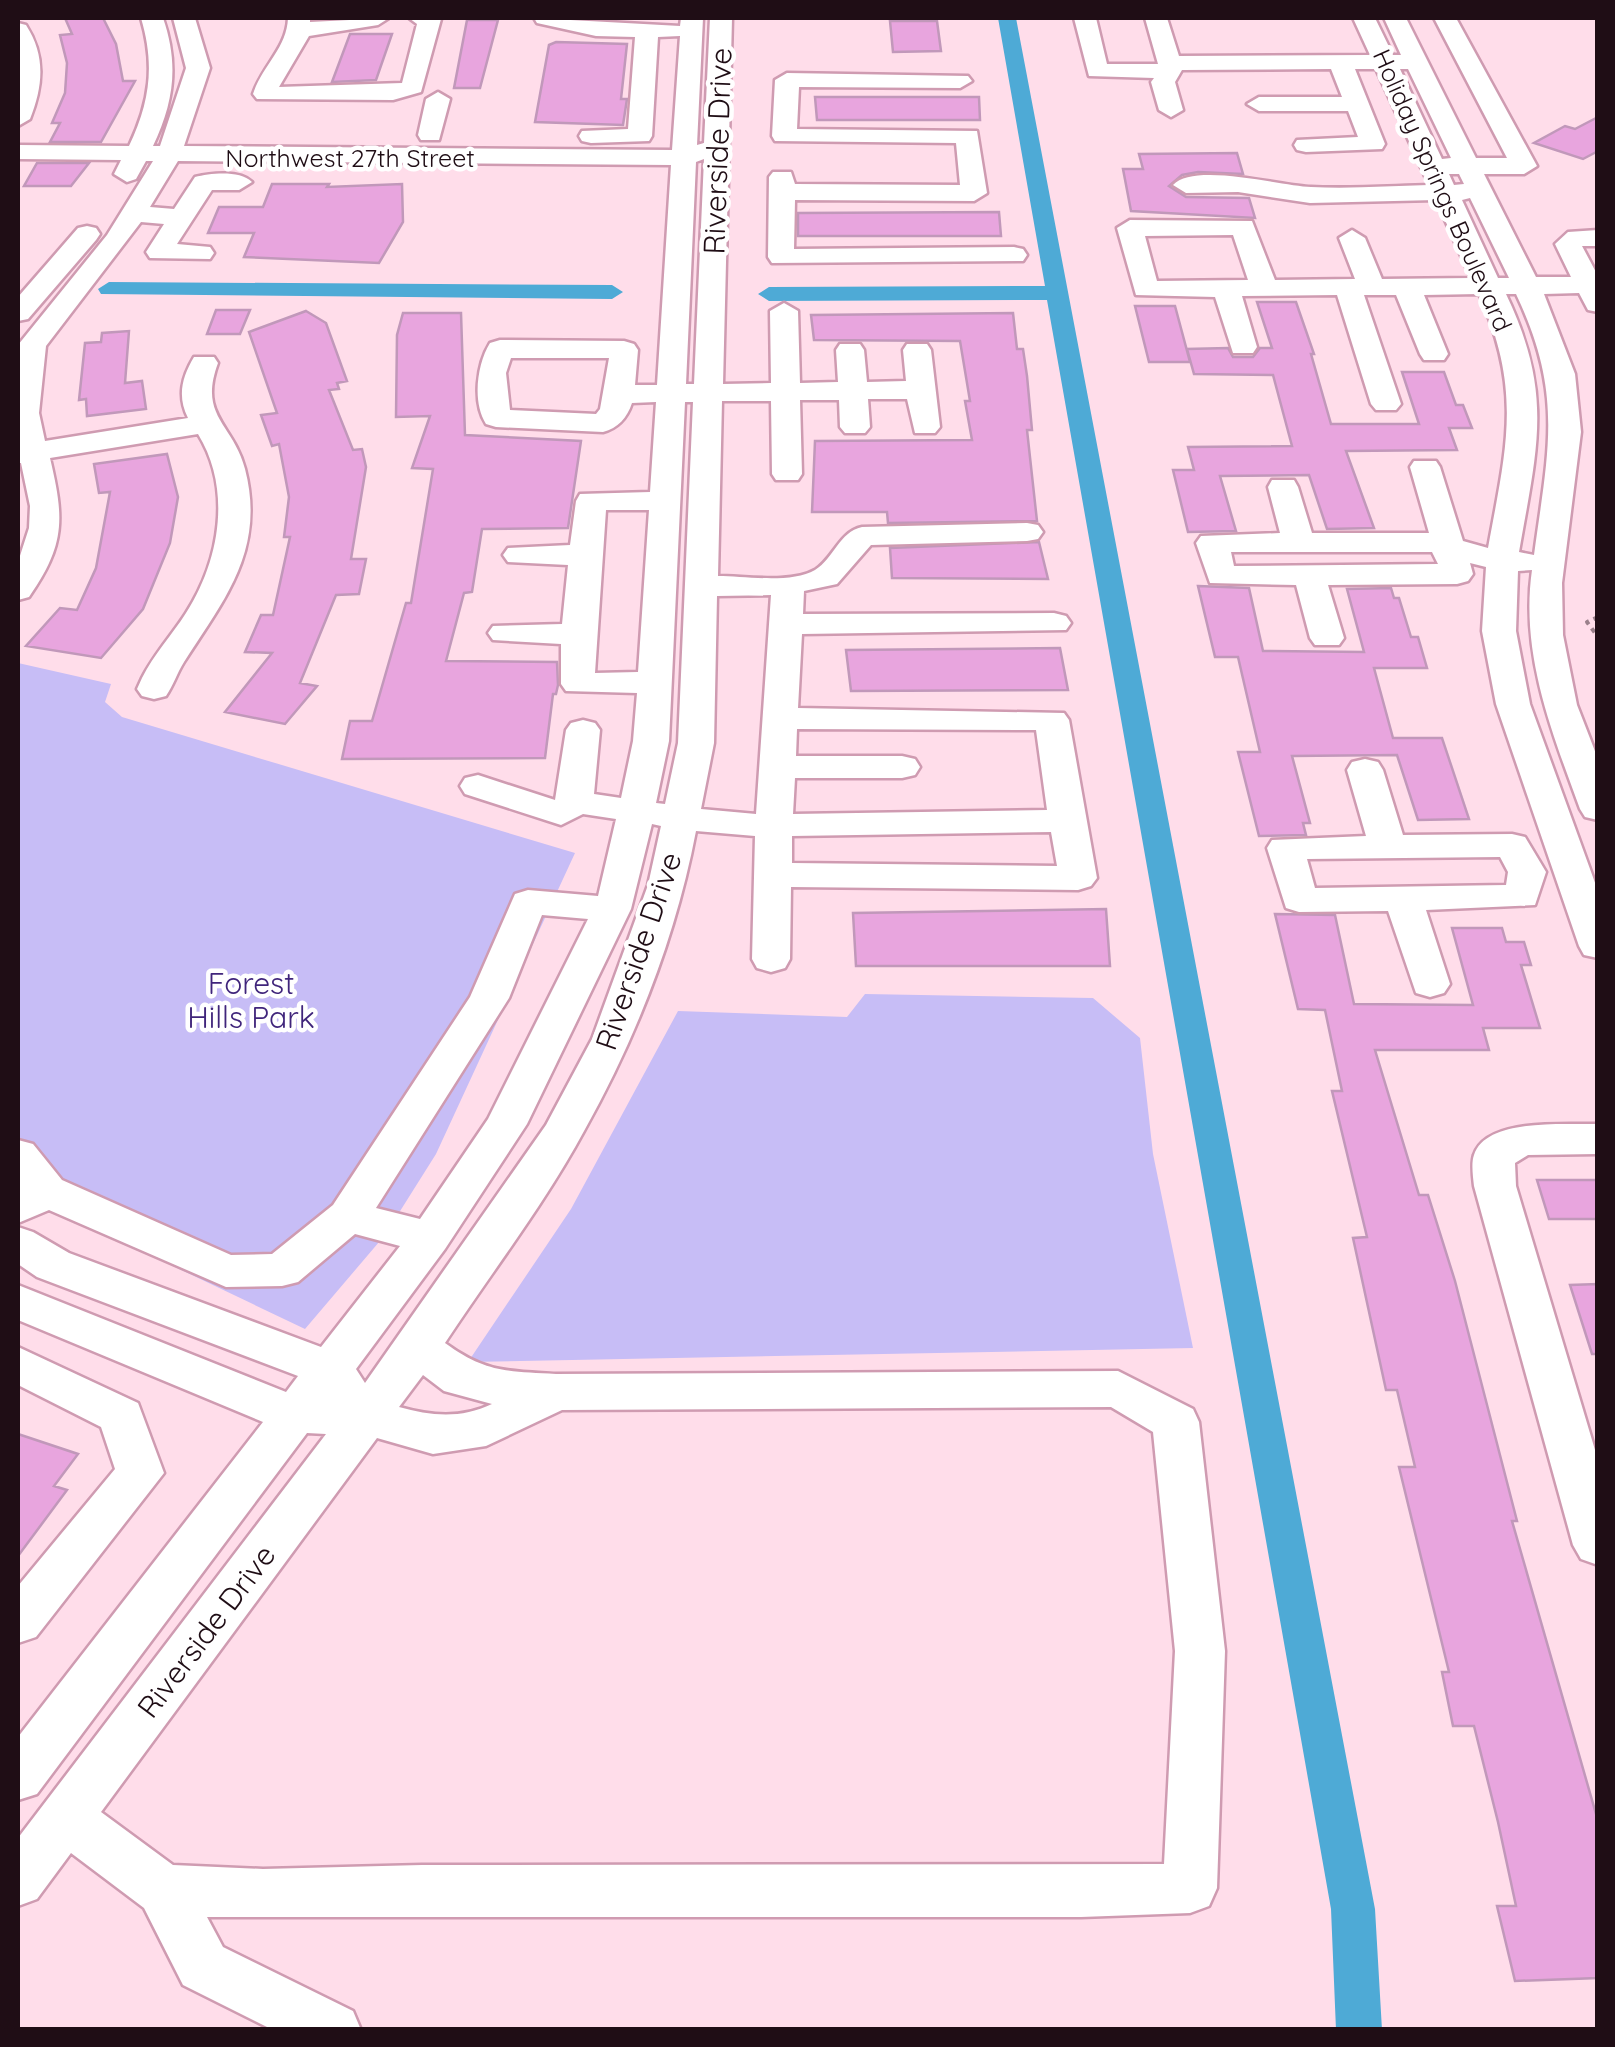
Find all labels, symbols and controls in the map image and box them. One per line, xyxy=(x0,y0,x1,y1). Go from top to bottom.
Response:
street label: Holiday Springs Boulevard xyxy=(1367,44,1519,336)
street label: Riverside Drive xyxy=(694,47,740,255)
street label: Northwest 27th Street xyxy=(225,142,475,173)
street label: Riverside Drive xyxy=(586,847,690,1055)
park label: Forest Hills Park xyxy=(187,964,315,1036)
street label: Riverside Drive xyxy=(129,1537,283,1725)

